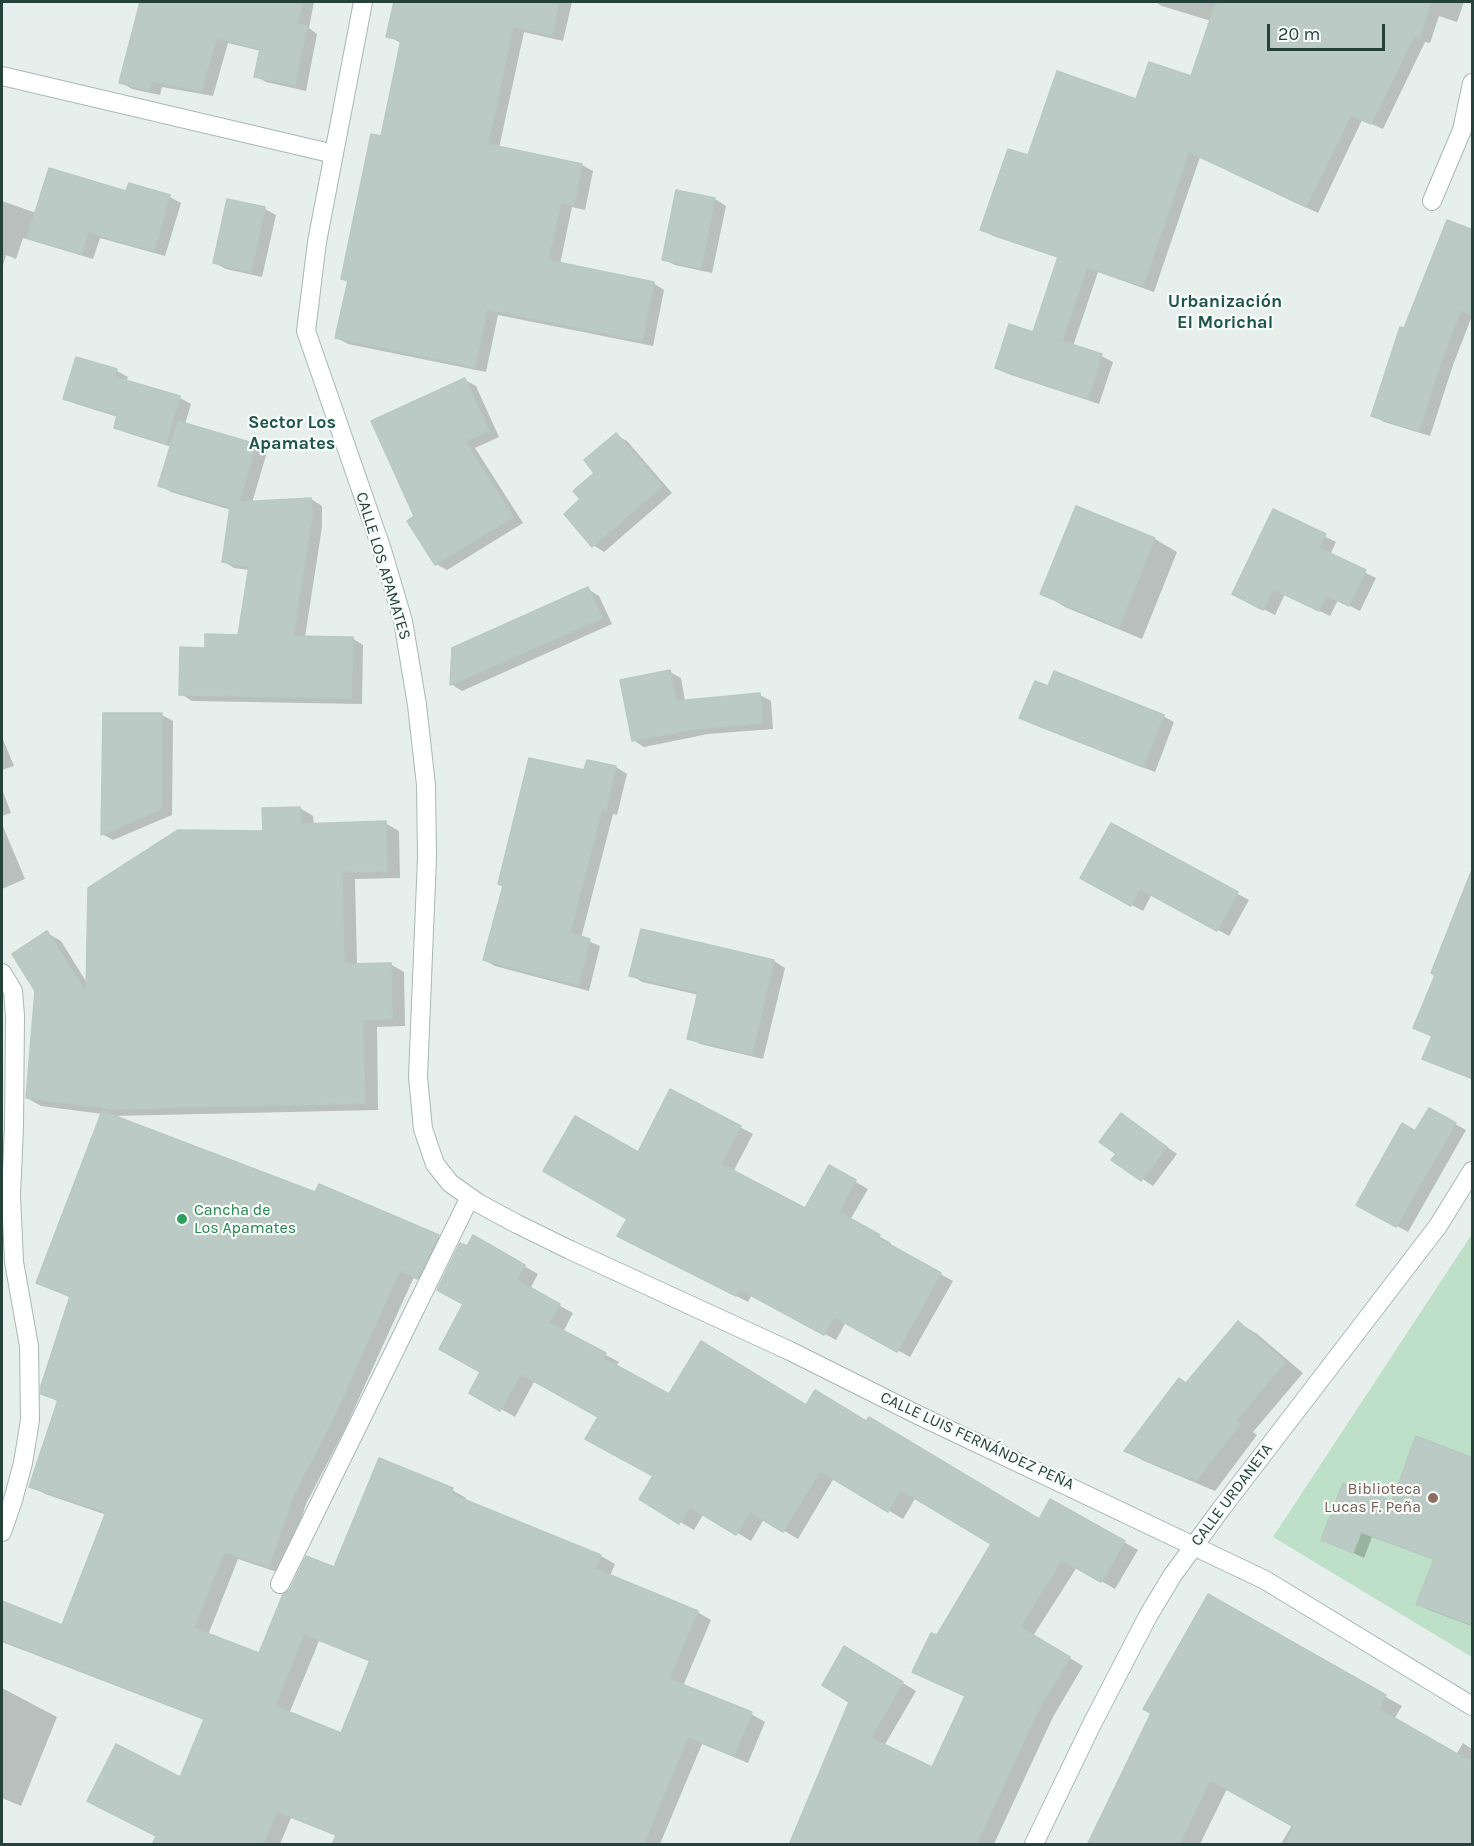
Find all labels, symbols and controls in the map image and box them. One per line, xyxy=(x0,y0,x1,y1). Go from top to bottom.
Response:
scale bar xyxy=(1270,12,1388,50)
text: 20 m xyxy=(1278,23,1320,45)
district label: Urbanización El Morichal xyxy=(1168,291,1282,334)
district label: Sector Los Apamates xyxy=(248,412,336,454)
street label: CALLE LOS APAMATES xyxy=(351,490,415,642)
place label: Cancha de Los Apamates xyxy=(194,1200,296,1238)
marker: Cancha de Los Apamates xyxy=(175,1212,189,1226)
street label: CALLE LUIS FERNÁNDEZ PEÑA xyxy=(877,1388,1077,1494)
street label: CALLE URDANETA xyxy=(1187,1440,1277,1550)
place label: Biblioteca Lucas F. Peña xyxy=(1324,1479,1421,1517)
marker: Biblioteca Lucas F. Peña xyxy=(1426,1491,1440,1505)

